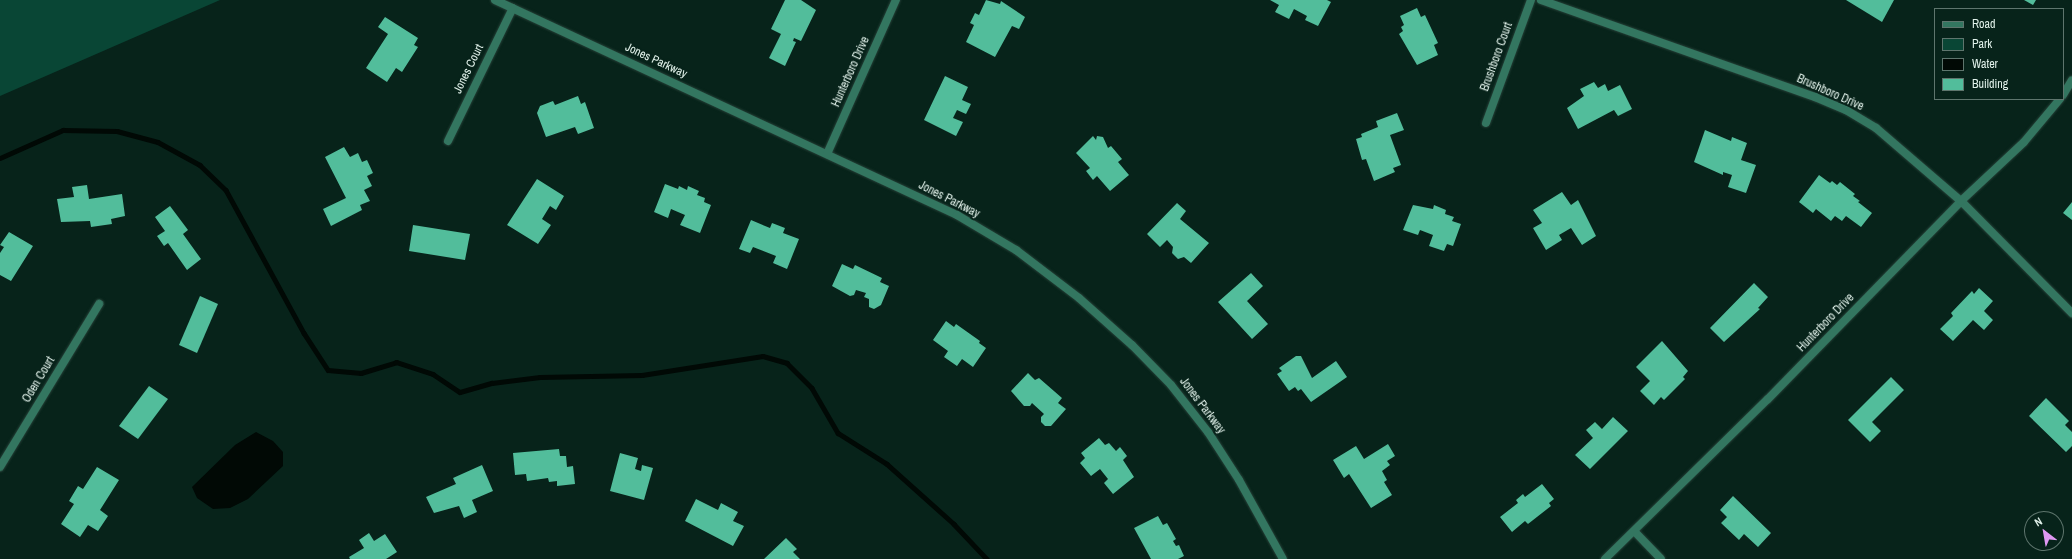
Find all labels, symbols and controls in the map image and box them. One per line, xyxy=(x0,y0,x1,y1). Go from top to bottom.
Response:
legend xyxy=(1934,8,2064,100)
text: Road xyxy=(1972,16,1996,32)
street label: Brushboro Court xyxy=(1478,21,1516,93)
street label: Hunterboro Drive xyxy=(829,35,873,109)
text: Park xyxy=(1972,36,1992,52)
street label: Jones Parkway xyxy=(623,40,689,82)
street label: Jones Court xyxy=(451,42,487,96)
text: Water xyxy=(1972,56,1998,72)
street label: Brushboro Drive xyxy=(1794,72,1866,114)
text: Building xyxy=(1972,76,2008,92)
street label: Jones Parkway xyxy=(916,178,982,222)
street label: Hunterboro Drive xyxy=(1795,291,1857,355)
street label: Oden Court xyxy=(20,354,58,406)
street label: Jones Parkway xyxy=(1176,375,1228,437)
north arrow xyxy=(2024,511,2064,551)
text: N xyxy=(2032,514,2045,529)

